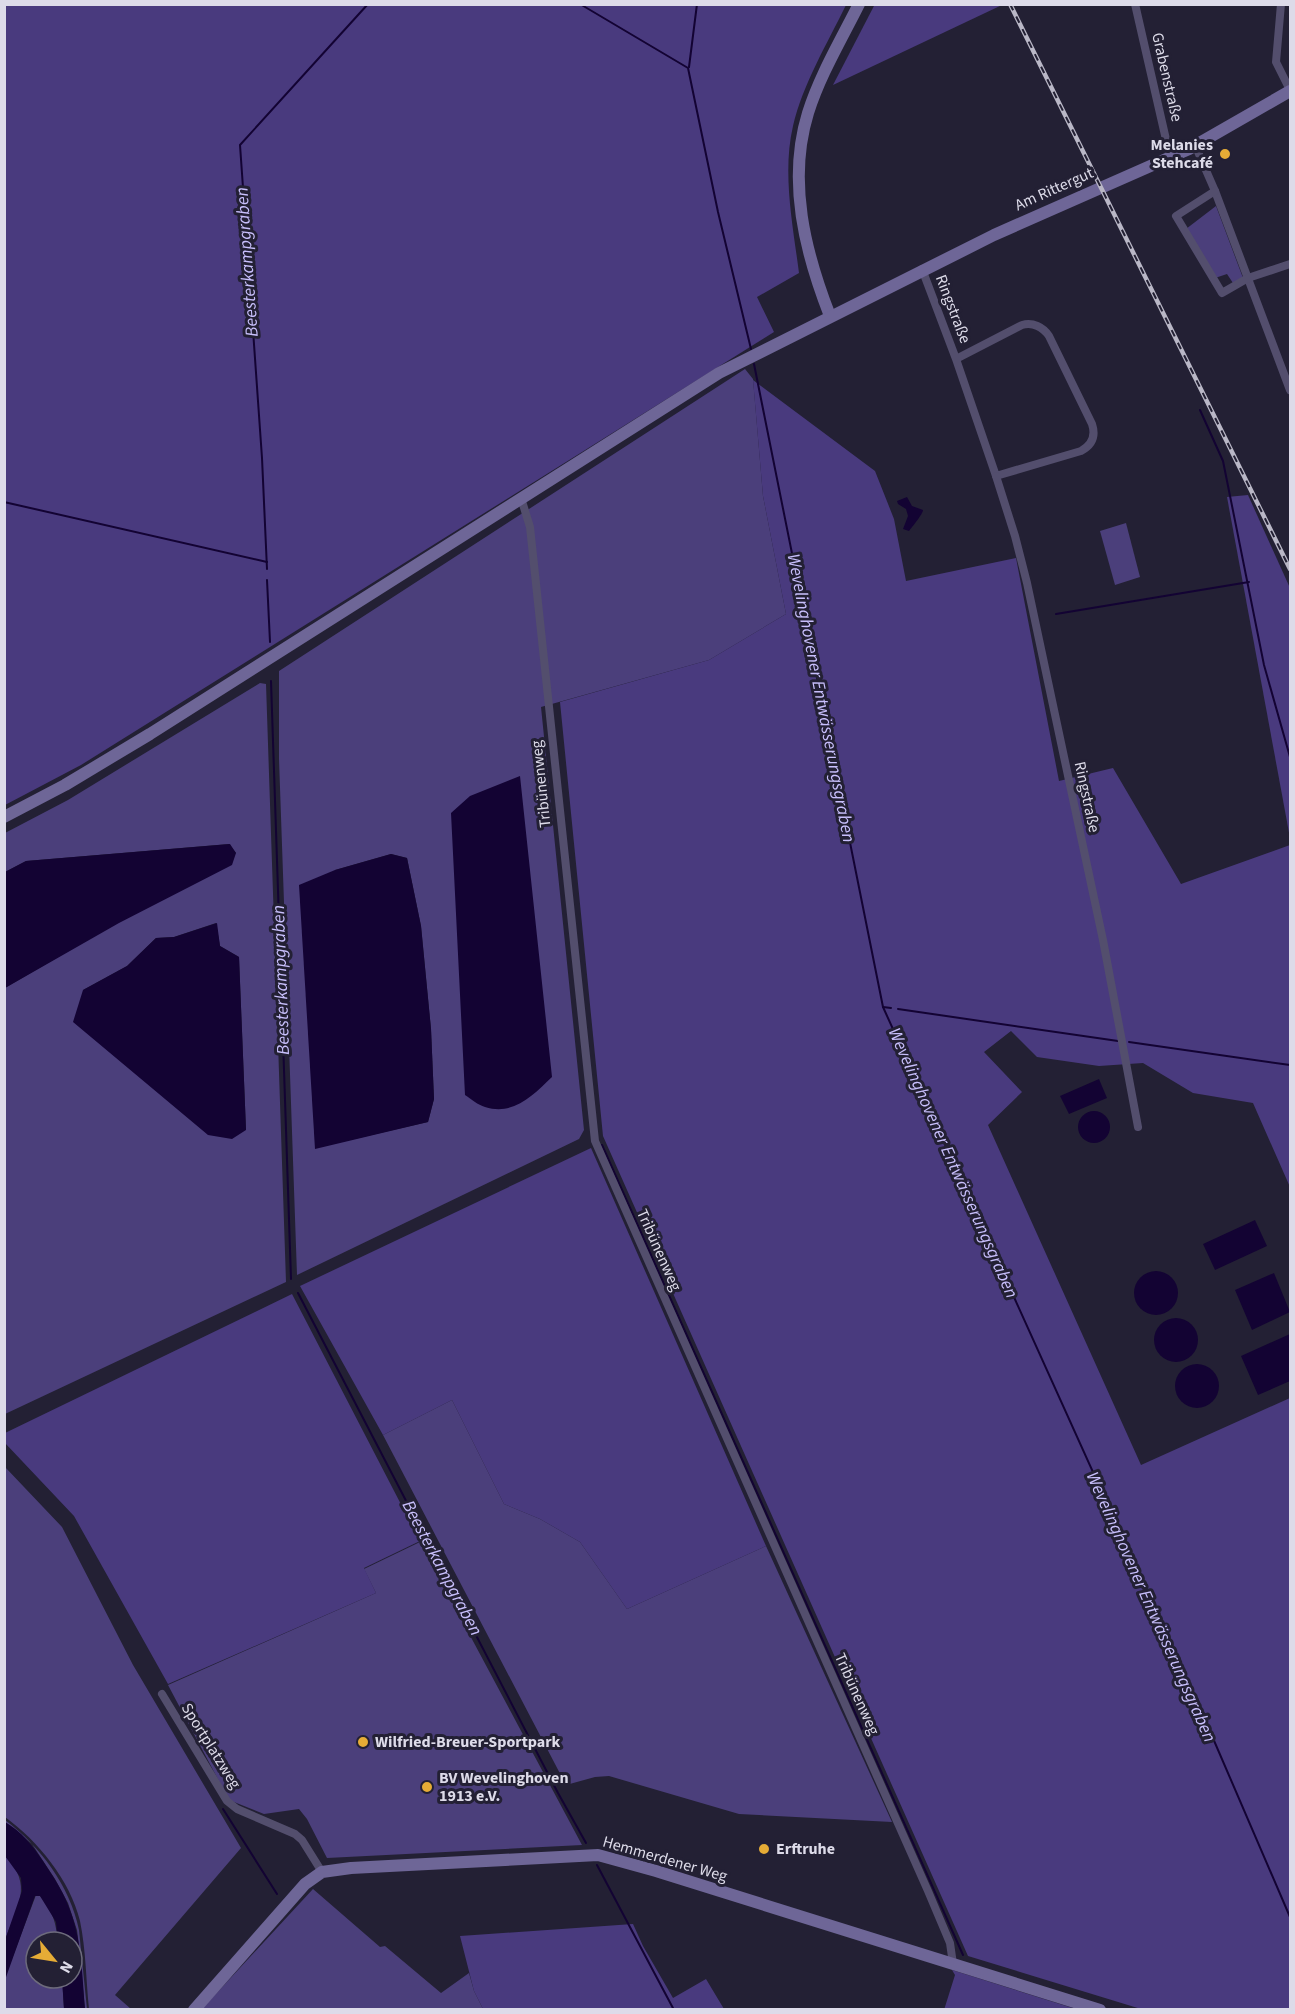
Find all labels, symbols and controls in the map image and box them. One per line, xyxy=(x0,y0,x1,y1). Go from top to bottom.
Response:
street label: Grabenstraße xyxy=(1146,30,1188,124)
place label: Melanies Stehcafé xyxy=(1151,134,1213,174)
marker: Melanies Stehcafé xyxy=(1218,147,1232,161)
street label: Am Rittergut xyxy=(1011,162,1097,216)
water label: Beesterkampgraben xyxy=(229,186,265,338)
street label: Ringstraße xyxy=(930,271,976,347)
water label: Wevelinghovener Entwässerungsgraben xyxy=(781,551,861,845)
street label: Tribünenweg xyxy=(525,739,557,829)
street label: Ringstraße xyxy=(1069,759,1105,835)
water label: Beesterkampgraben xyxy=(266,905,296,1055)
water label: Wevelinghovener Entwässerungsgraben xyxy=(882,1024,1024,1302)
street label: Tribünenweg xyxy=(631,1206,687,1294)
water label: Wevelinghovener Entwässerungsgraben xyxy=(1080,1468,1222,1746)
water label: Beesterkampgraben xyxy=(396,1496,488,1640)
street label: Tribünenweg xyxy=(829,1650,885,1738)
street label: Sportplatzweg xyxy=(176,1699,246,1793)
place label: Wilfried-Breuer-Sportpark xyxy=(375,1731,561,1753)
marker: Wilfried-Breuer-Sportpark xyxy=(356,1735,370,1749)
place label: BV Wevelinghoven 1913 e.V. xyxy=(439,1767,569,1807)
marker: BV Wevelinghoven 1913 e.V. xyxy=(420,1780,434,1794)
street label: Hemmerdener Weg xyxy=(600,1831,730,1887)
place label: Erftruhe xyxy=(776,1838,835,1860)
marker: Erftruhe xyxy=(757,1842,771,1856)
north arrow xyxy=(24,1930,84,1990)
text: N xyxy=(54,1957,78,1977)

